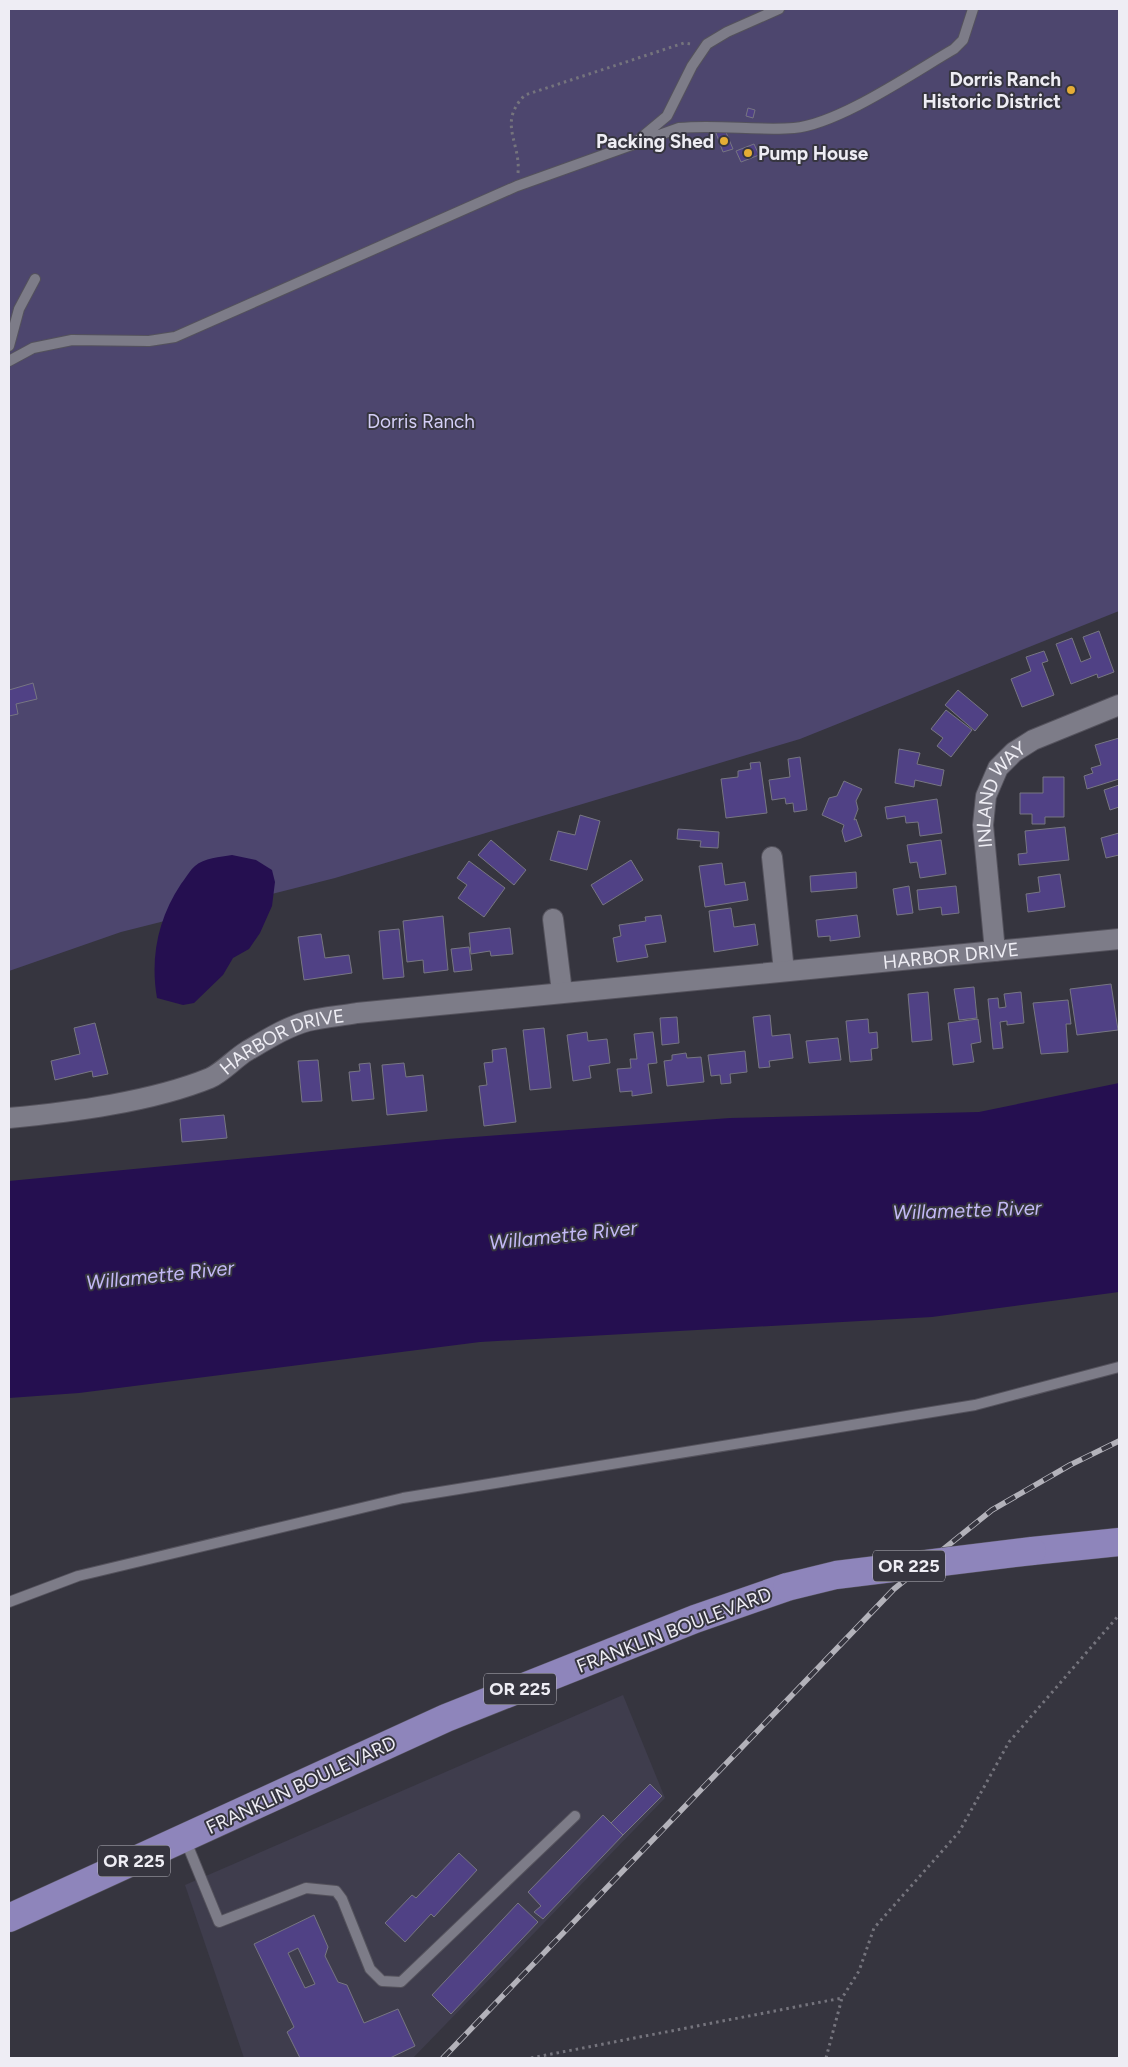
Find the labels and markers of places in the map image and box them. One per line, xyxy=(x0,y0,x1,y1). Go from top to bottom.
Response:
place label: Dorris Ranch Historic District xyxy=(922,68,1061,113)
marker: Dorris Ranch Historic District xyxy=(1065,84,1077,96)
place label: Packing Shed xyxy=(596,130,714,153)
marker: Packing Shed xyxy=(718,135,730,147)
place label: Pump House xyxy=(758,142,869,165)
marker: Pump House xyxy=(742,147,754,159)

